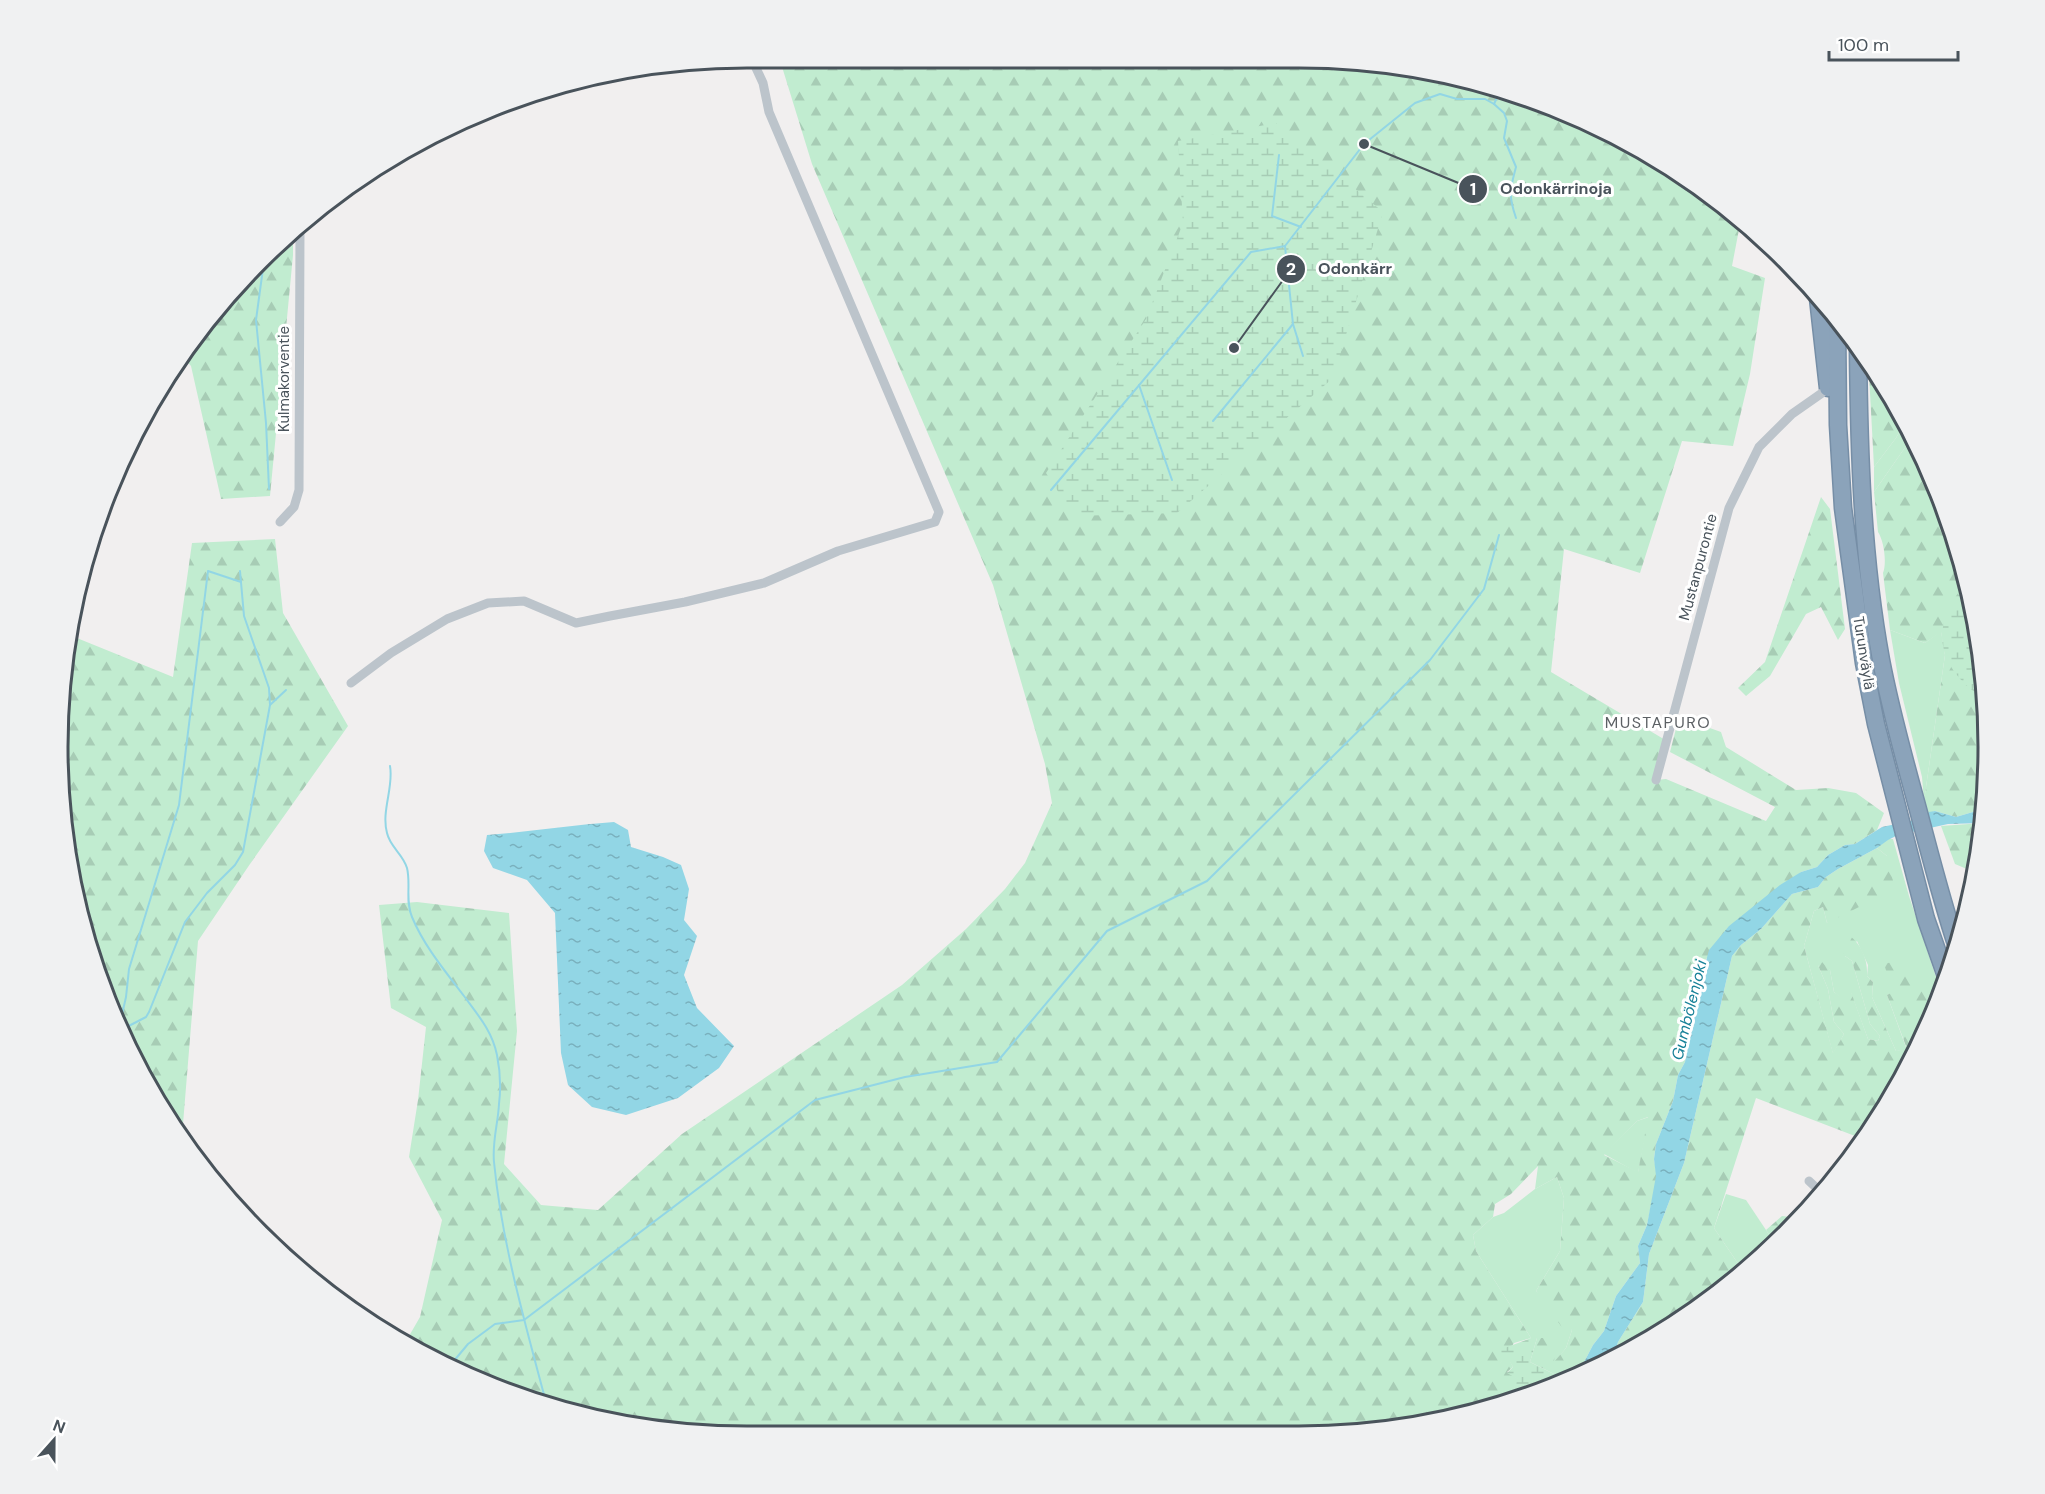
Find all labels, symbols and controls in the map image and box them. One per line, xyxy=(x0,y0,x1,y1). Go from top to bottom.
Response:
scale bar xyxy=(1829,24,1958,62)
text: 100 m xyxy=(1838,33,1889,57)
callout: Odonkärrinoja xyxy=(1458,172,1624,206)
text: 1 xyxy=(1470,177,1476,201)
text: Odonkärrinoja xyxy=(1500,178,1612,199)
callout: Odonkärr xyxy=(1276,252,1404,286)
text: 2 xyxy=(1286,257,1296,281)
text: Odonkärr xyxy=(1318,258,1392,279)
street label: Kulmakorventie xyxy=(274,326,294,432)
street label: Mustanpurontie xyxy=(1674,511,1722,623)
street label: Turunväylä xyxy=(1848,615,1880,691)
district label: MUSTAPURO xyxy=(1605,712,1711,733)
water label: Gumbölenjoki xyxy=(1666,957,1712,1062)
north arrow xyxy=(24,1410,84,1470)
text: N xyxy=(50,1415,68,1438)

